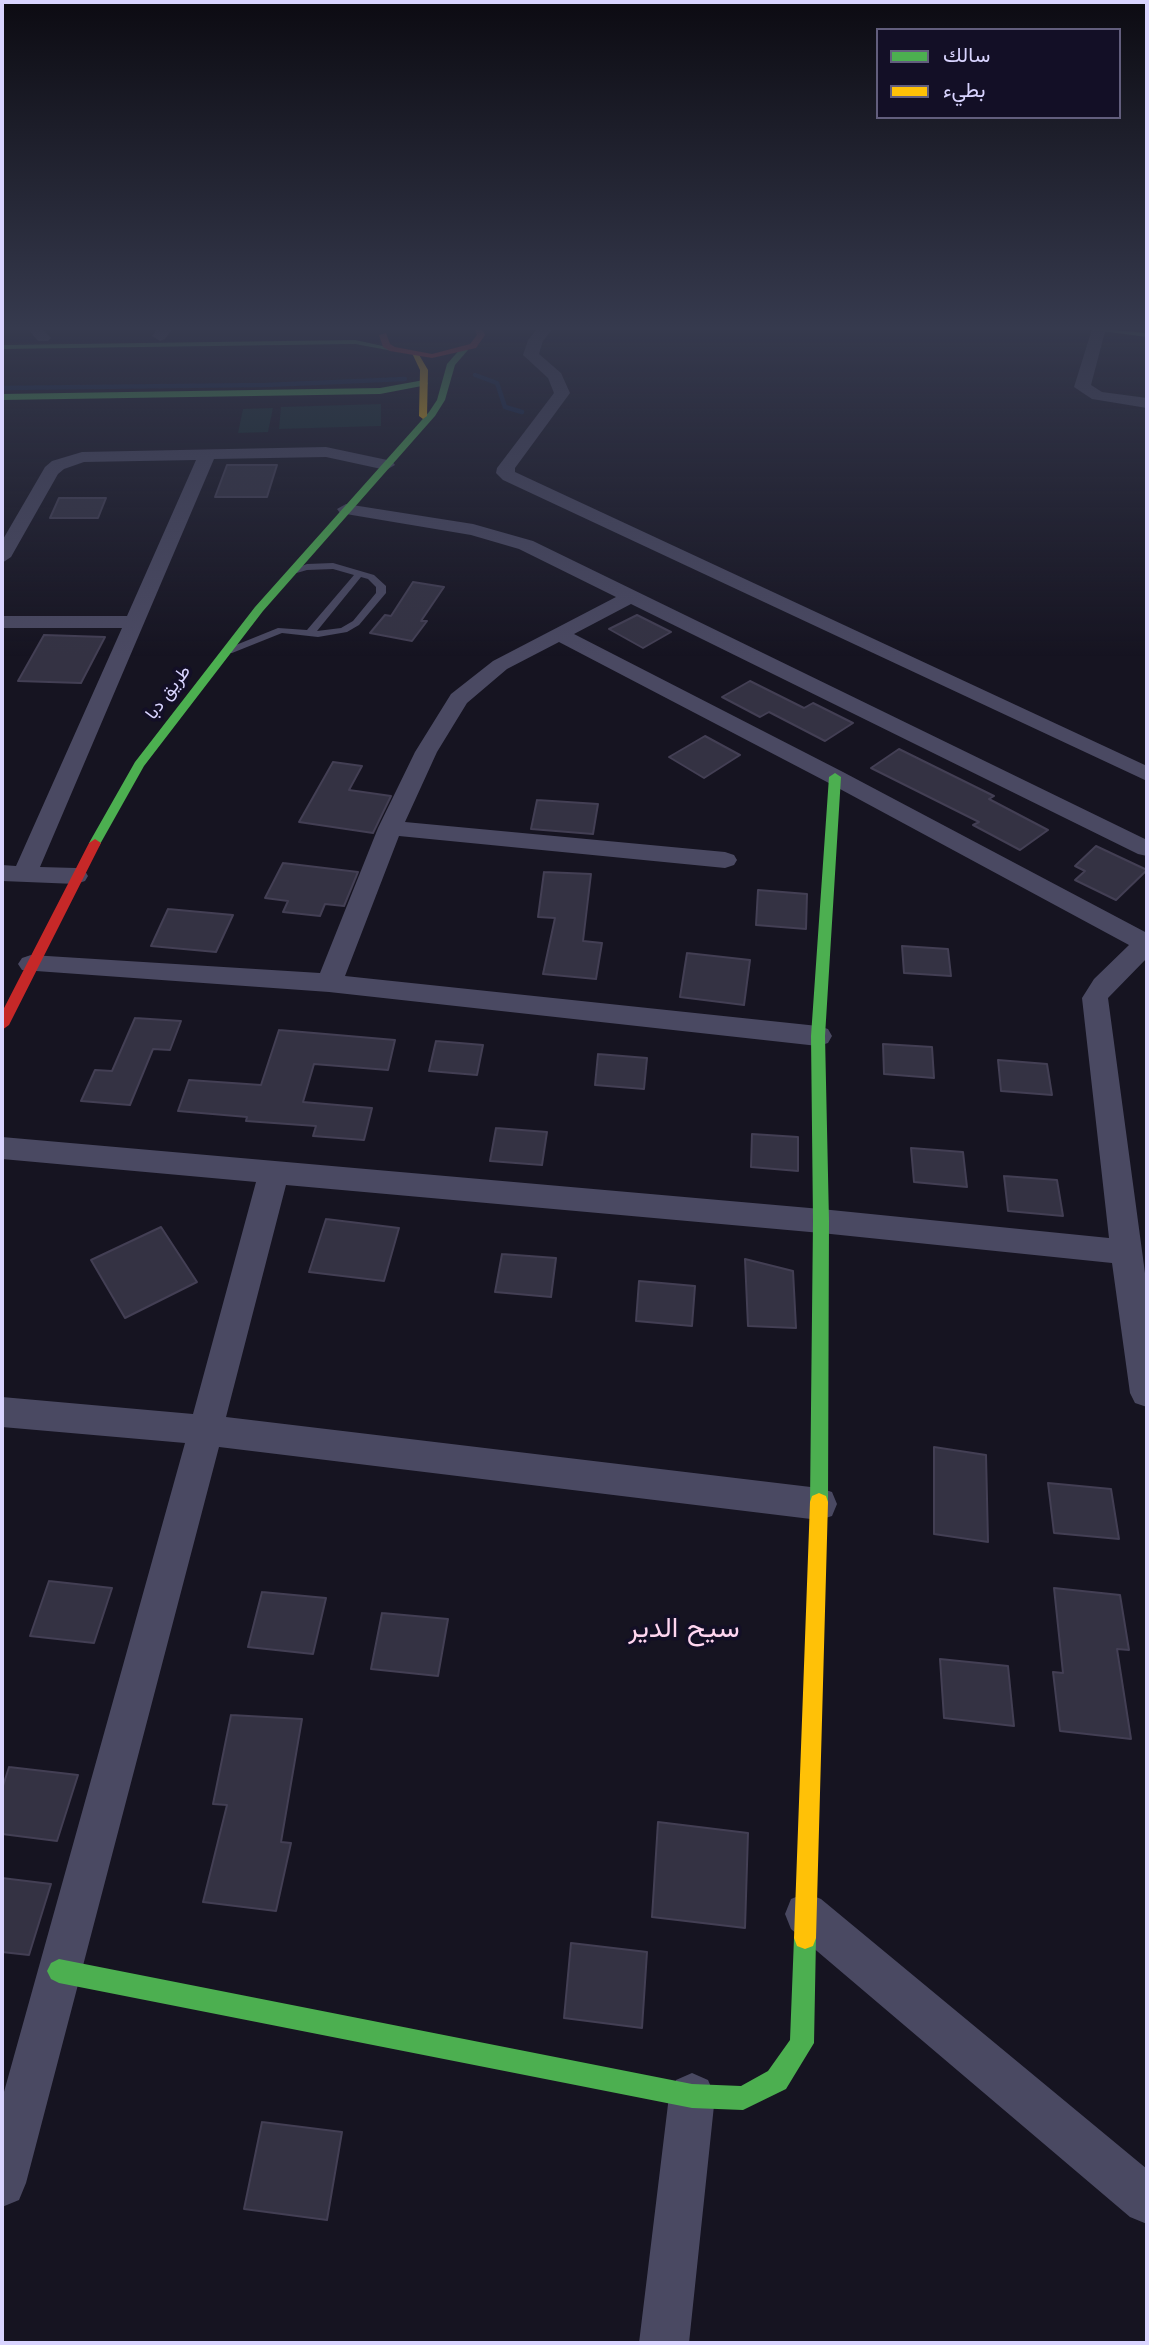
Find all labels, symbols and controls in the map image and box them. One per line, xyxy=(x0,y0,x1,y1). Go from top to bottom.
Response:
legend xyxy=(876,28,1121,119)
text: سالك xyxy=(943,40,990,70)
text: بطيء xyxy=(943,75,986,105)
street label: طريق دبا xyxy=(142,662,196,724)
district label: سيح الدير xyxy=(628,1613,740,1647)

